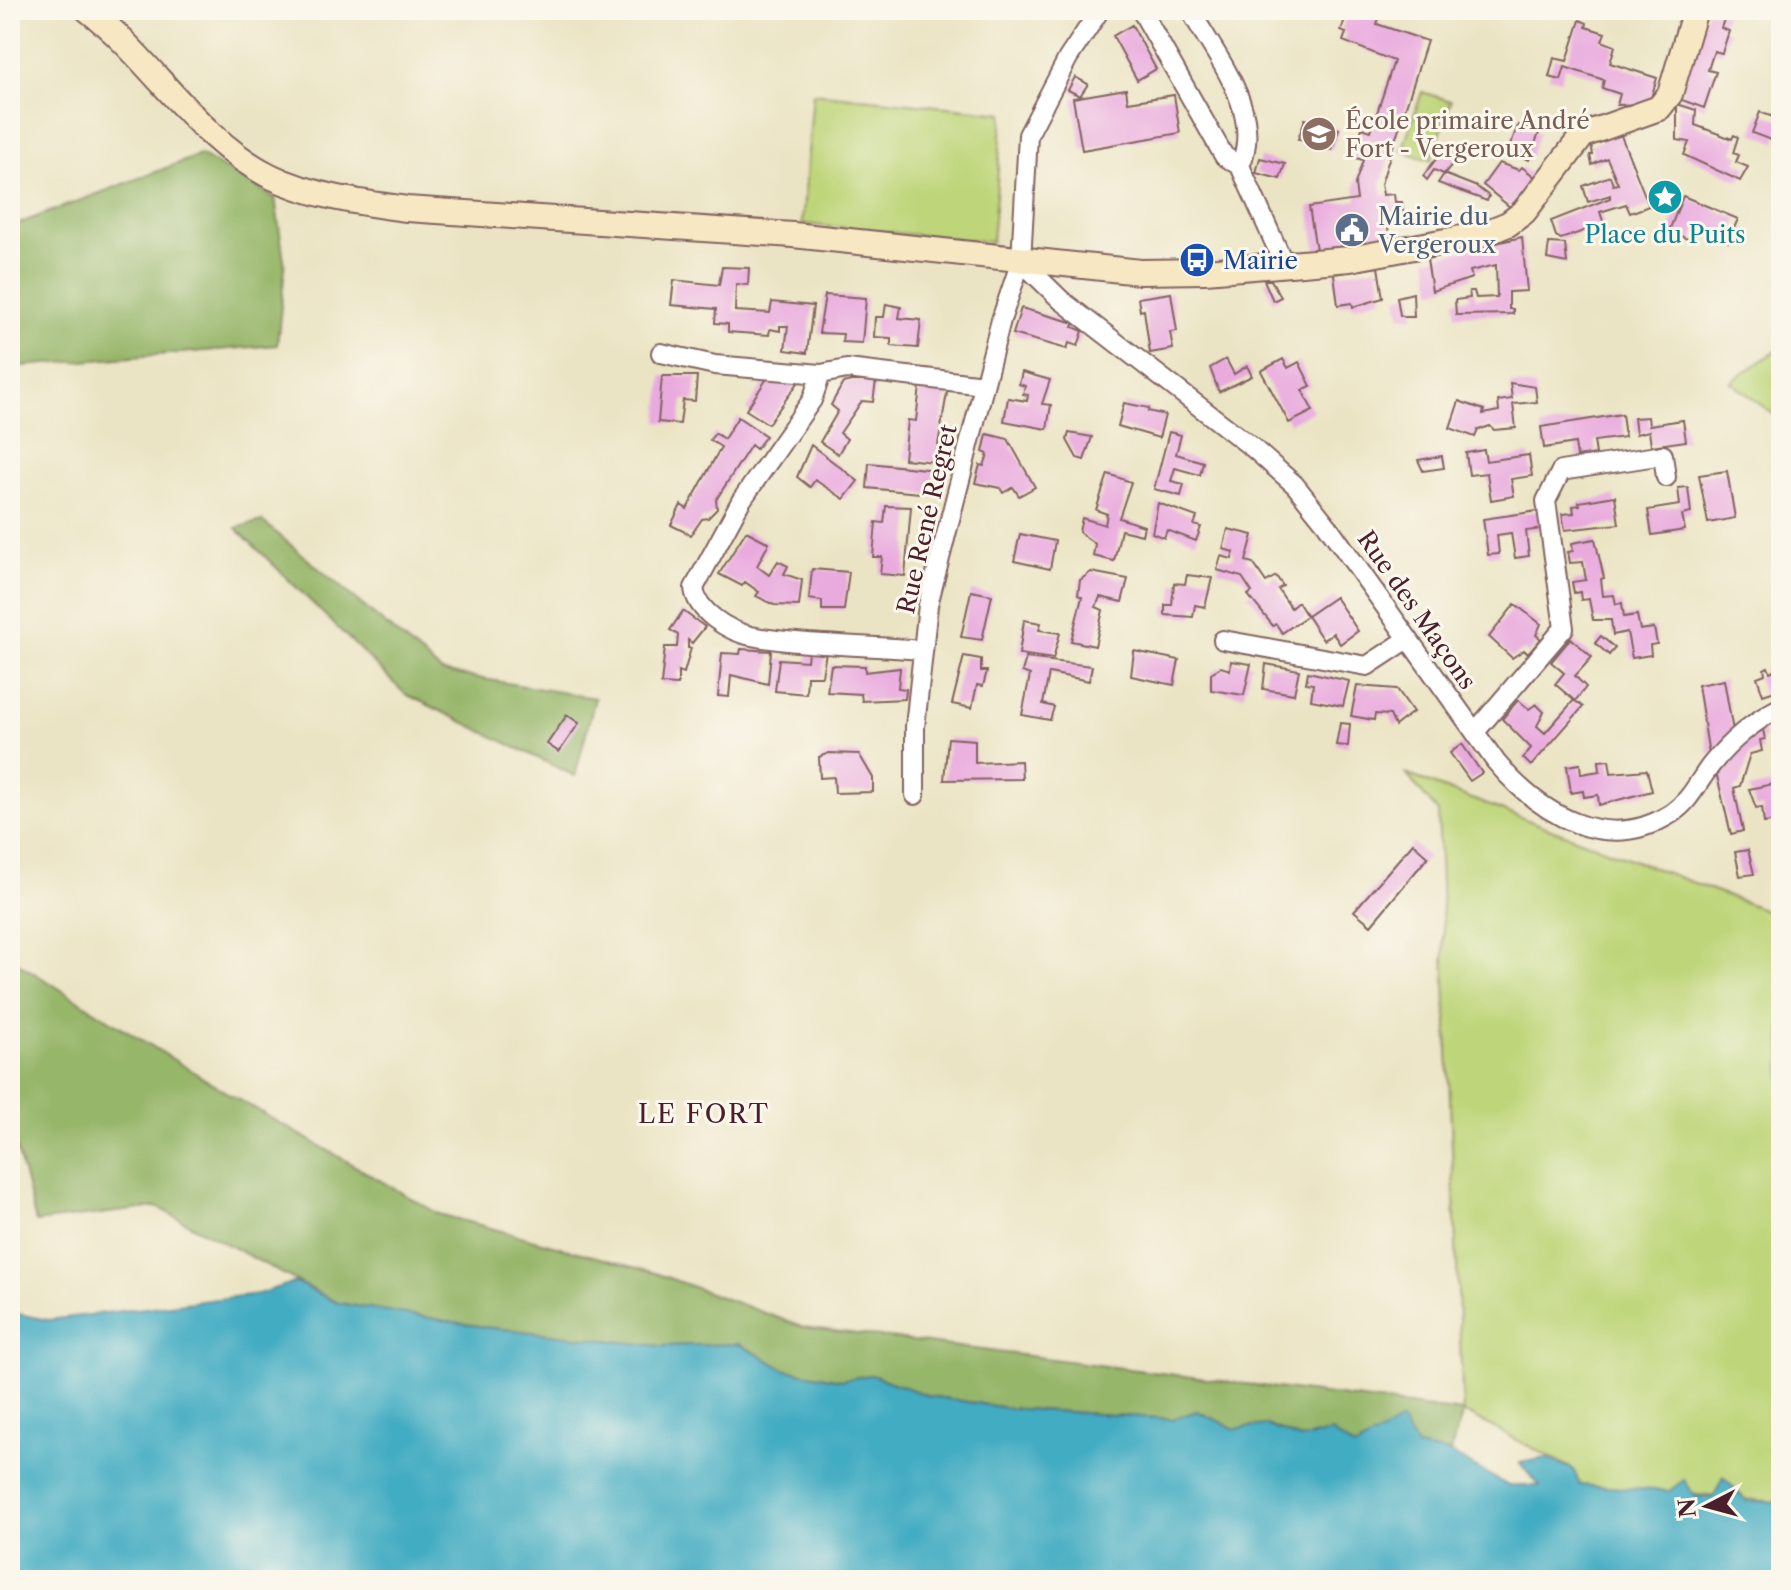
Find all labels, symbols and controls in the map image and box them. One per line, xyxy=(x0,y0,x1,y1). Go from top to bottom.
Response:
place label: École primaire André Fort - Vergeroux xyxy=(1345,106,1590,163)
school or university icon: École primaire André Fort - Vergeroux xyxy=(1300,115,1338,153)
place icon: Place du Puits xyxy=(1646,178,1684,216)
place label: Mairie du Vergeroux xyxy=(1377,202,1496,259)
public building icon: Mairie du Vergeroux xyxy=(1333,211,1371,249)
place label: Place du Puits xyxy=(1585,220,1745,249)
bus stop icon: Mairie xyxy=(1178,241,1216,279)
place label: Mairie xyxy=(1223,246,1298,275)
street label: Rue René Regret xyxy=(891,421,963,616)
street label: Rue des Maçons xyxy=(1352,525,1482,695)
district label: LE FORT xyxy=(638,1098,770,1130)
north arrow xyxy=(1667,1466,1747,1546)
text: N xyxy=(1673,1497,1702,1519)

